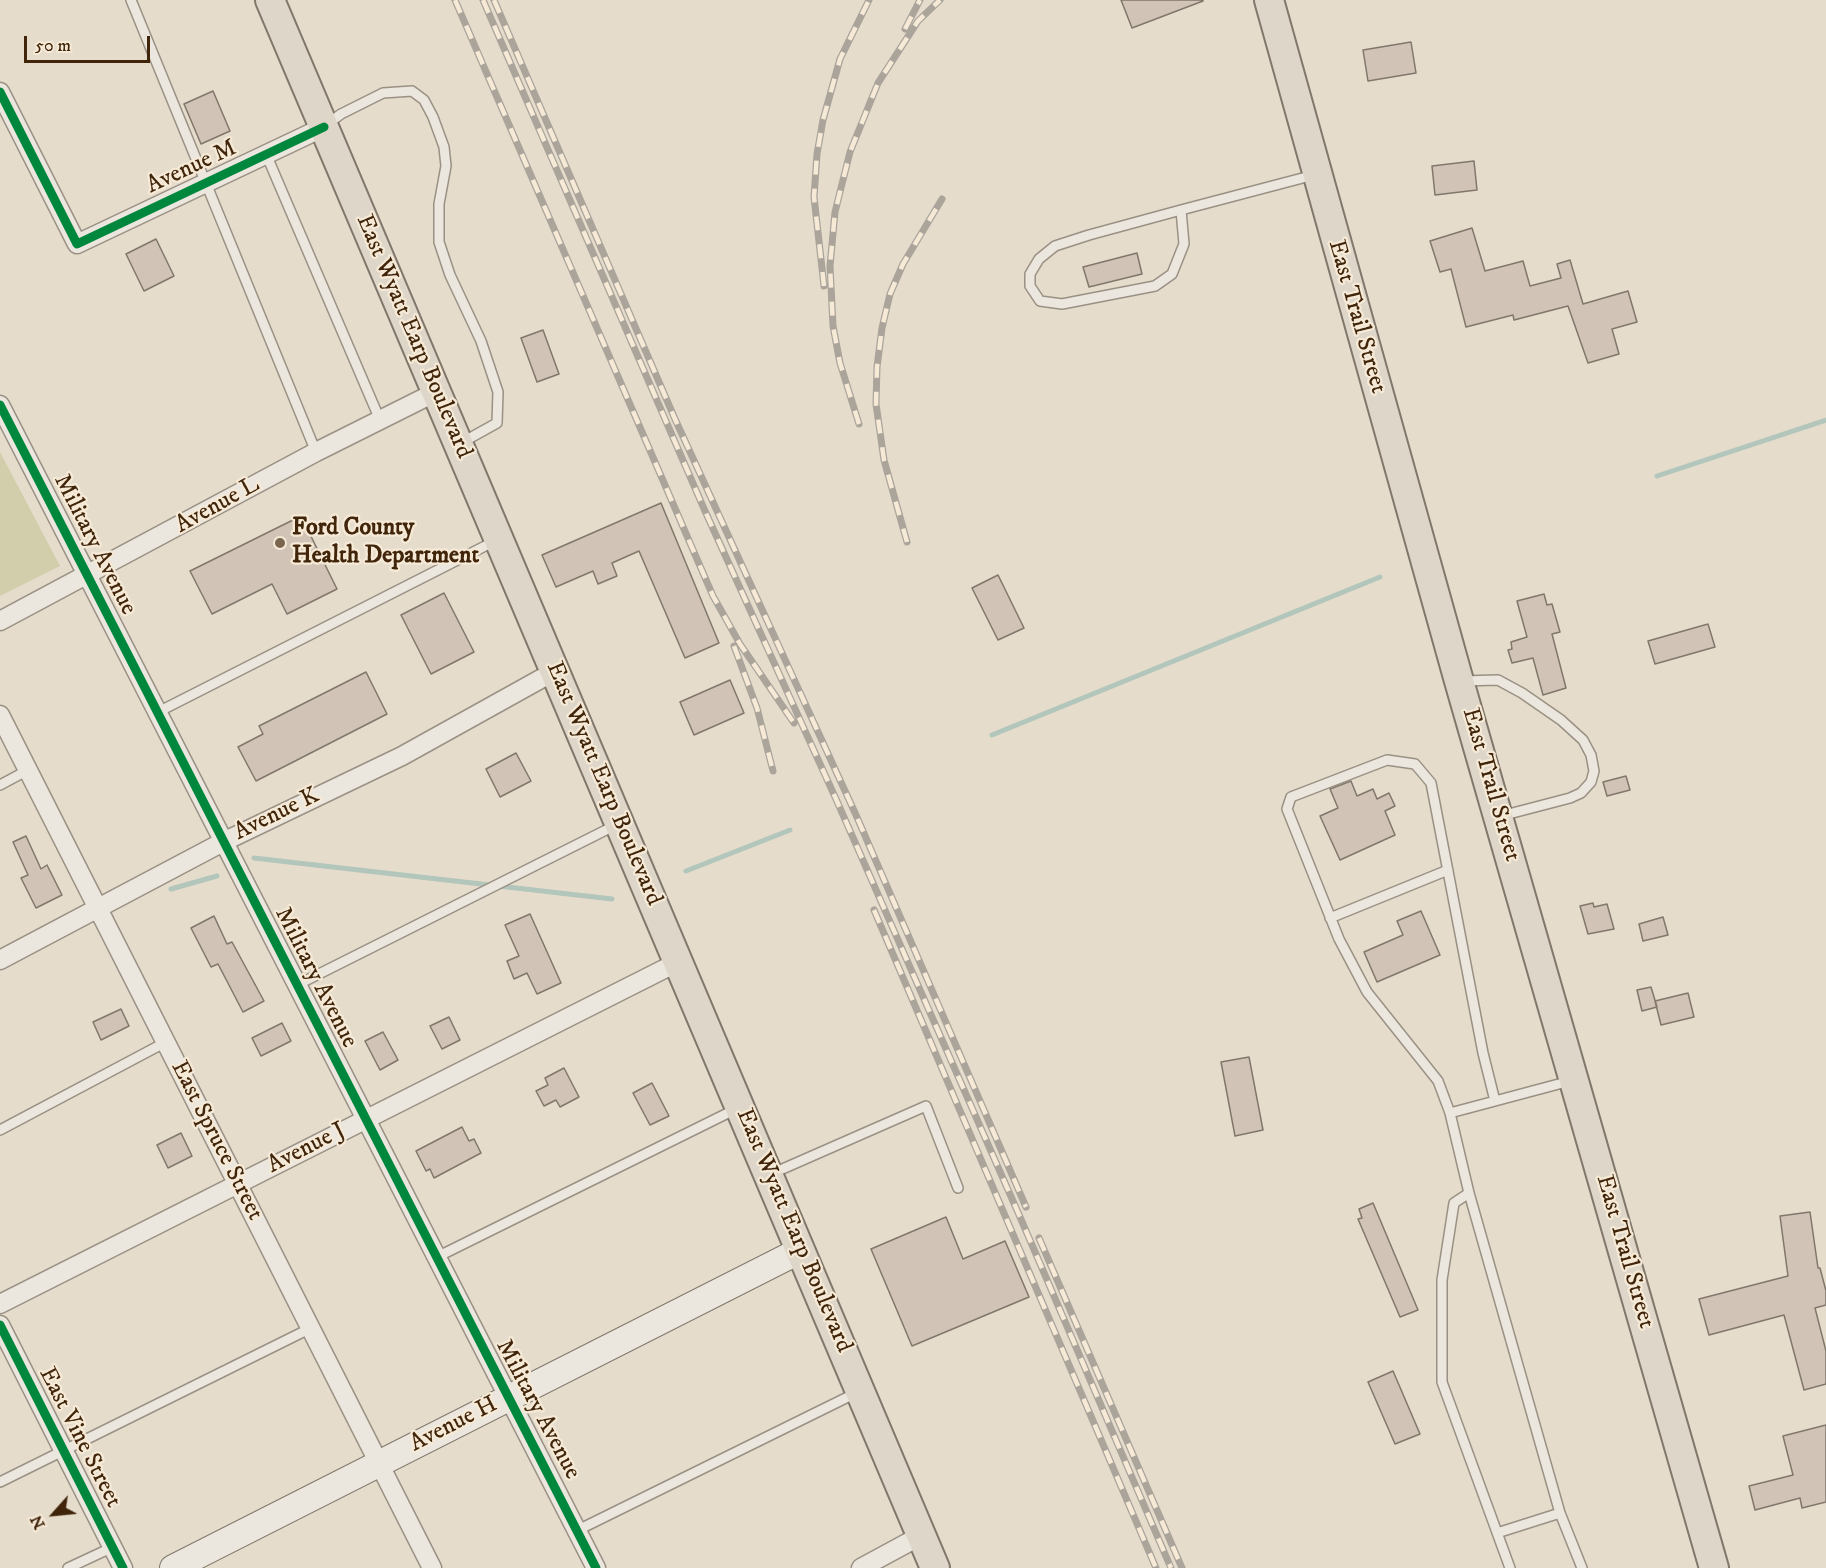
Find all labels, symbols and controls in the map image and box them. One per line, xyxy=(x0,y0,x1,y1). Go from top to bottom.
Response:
scale bar xyxy=(27,24,153,62)
text: 50 m xyxy=(35,35,71,57)
street label: Avenue M xyxy=(142,135,242,201)
street label: East Wyatt Earp Boulevard xyxy=(349,211,477,463)
street label: East Trail Street xyxy=(1320,237,1392,397)
street label: Military Avenue xyxy=(46,470,142,620)
street label: Avenue L xyxy=(171,471,265,541)
place label: Ford County Health Department xyxy=(292,515,479,571)
marker: Ford County Health Department xyxy=(273,536,287,550)
street label: East Wyatt Earp Boulevard xyxy=(539,658,667,910)
street label: East Trail Street xyxy=(1454,705,1526,865)
street label: Avenue K xyxy=(230,782,324,848)
street label: Military Avenue xyxy=(267,903,363,1053)
street label: East Spruce Street xyxy=(163,1056,269,1226)
street label: East Wyatt Earp Boulevard xyxy=(729,1105,857,1357)
street label: Avenue J xyxy=(263,1117,351,1181)
street label: East Trail Street xyxy=(1588,1172,1660,1332)
street label: Military Avenue xyxy=(488,1335,586,1485)
street label: East Vine Street xyxy=(31,1363,127,1513)
street label: Avenue H xyxy=(405,1391,503,1459)
north arrow xyxy=(24,1484,84,1544)
text: N xyxy=(26,1512,50,1533)

